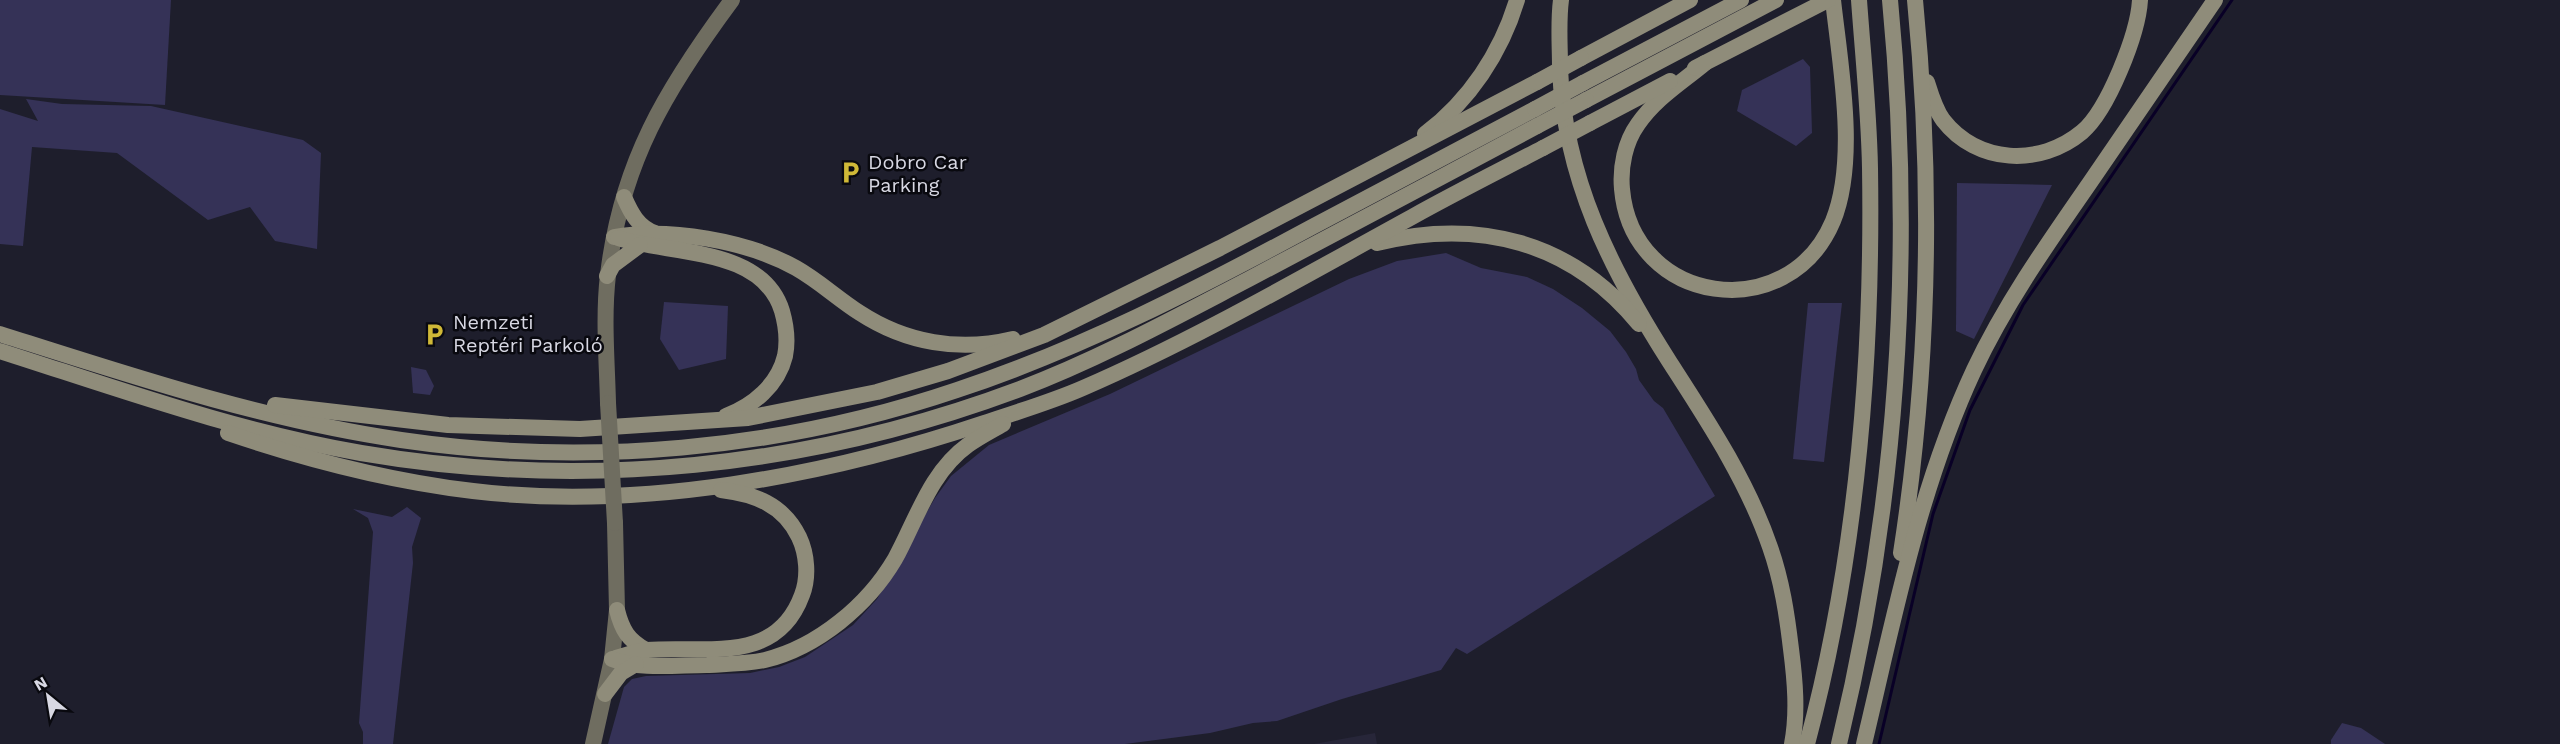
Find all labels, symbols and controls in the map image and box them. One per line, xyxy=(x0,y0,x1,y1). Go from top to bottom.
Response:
place label: Dobro Car Parking xyxy=(868,150,967,197)
parking icon: Dobro Car Parking xyxy=(837,160,863,186)
place label: Nemzeti Reptéri Parkoló xyxy=(453,310,603,357)
parking icon: Nemzeti Reptéri Parkoló xyxy=(422,321,448,347)
north arrow xyxy=(18,666,78,726)
text: N xyxy=(31,672,51,695)

